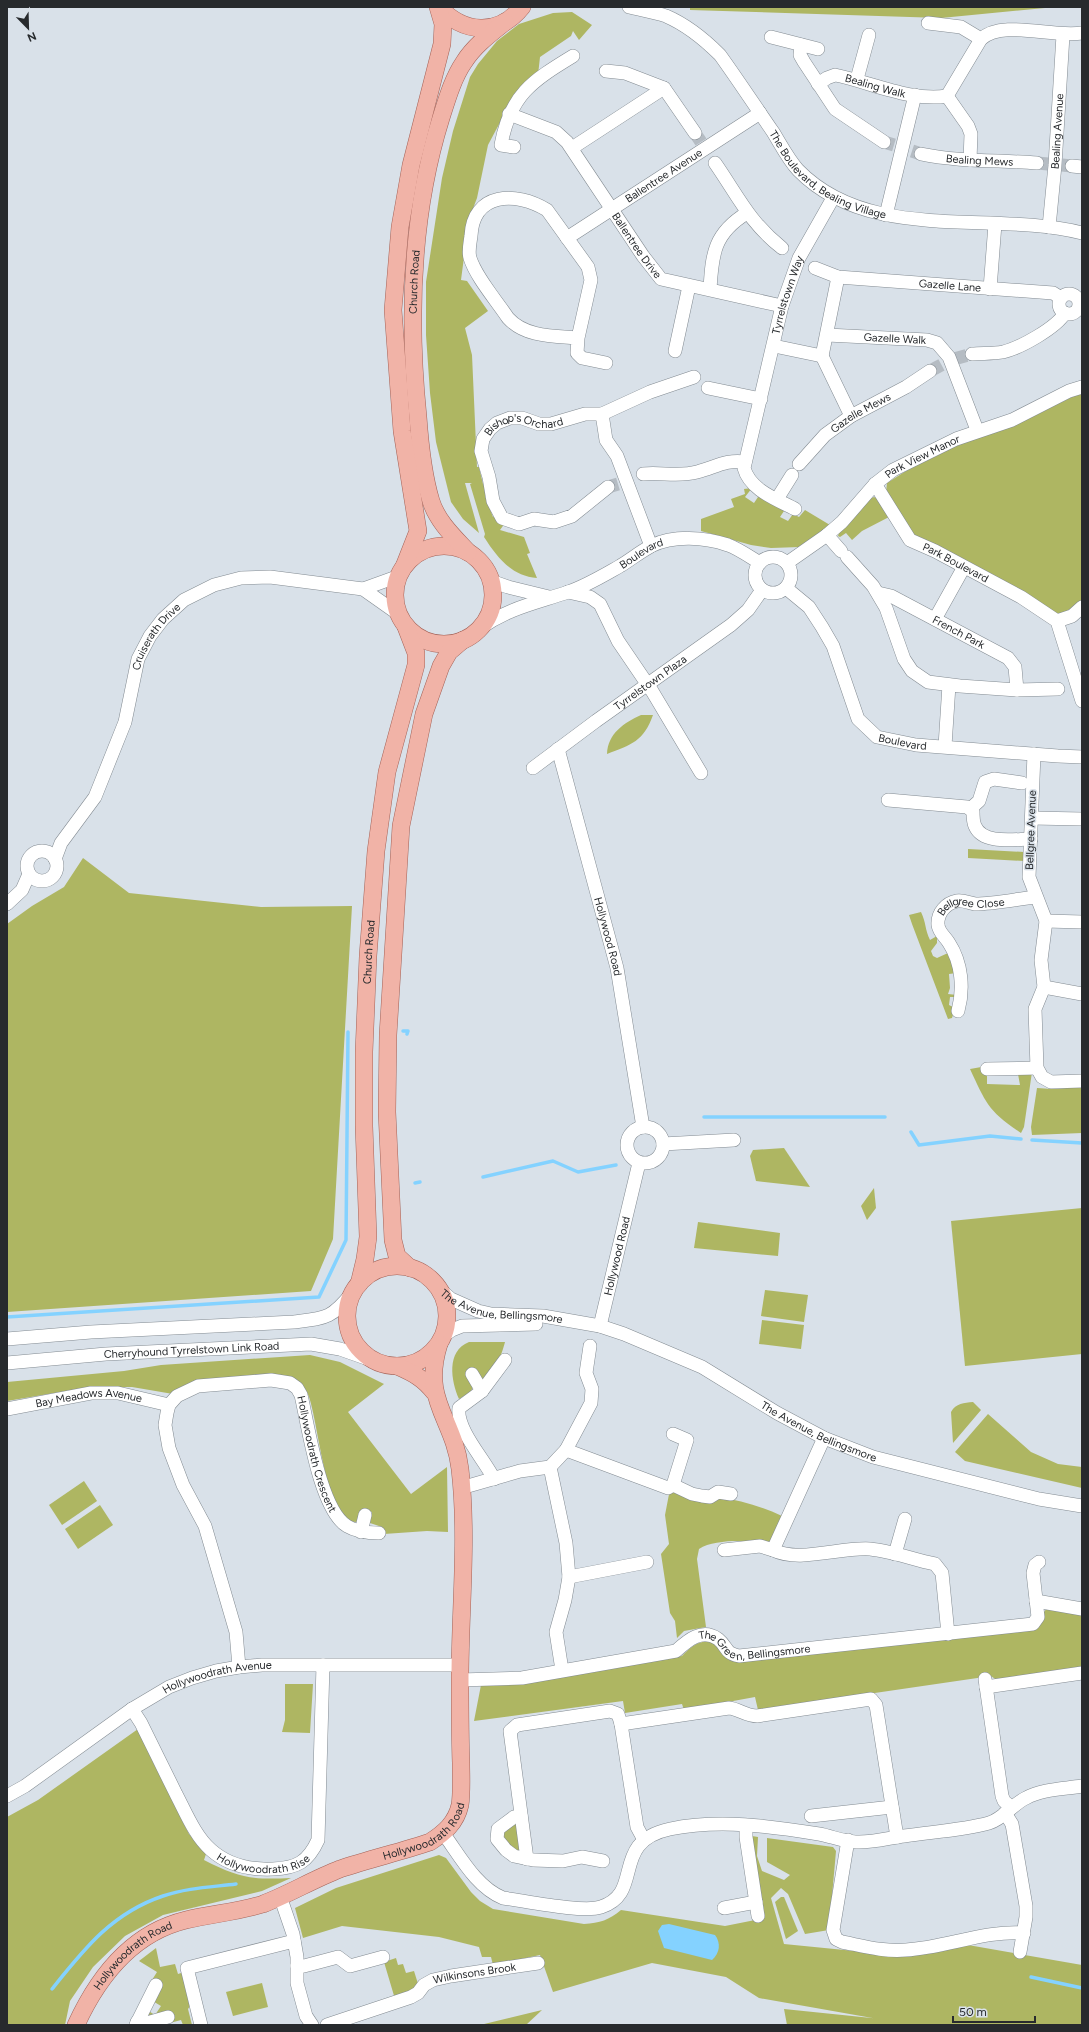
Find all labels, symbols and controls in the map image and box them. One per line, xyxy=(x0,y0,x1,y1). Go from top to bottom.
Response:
north arrow xyxy=(8,8,48,48)
text: N xyxy=(25,29,38,44)
street label: Bealing Walk xyxy=(844,71,907,100)
street label: Bealing Avenue xyxy=(1048,93,1066,170)
street label: The Boulevard, Bealing Village xyxy=(767,128,887,221)
street label: Ballentree Avenue xyxy=(623,146,705,205)
street label: Bealing Mews xyxy=(945,151,1014,168)
street label: Ballentree Drive xyxy=(609,210,664,281)
street label: Church Road xyxy=(406,249,422,314)
street label: Tyrrelstown Way xyxy=(769,254,806,336)
street label: Gazelle Lane xyxy=(918,277,982,294)
street label: Gazelle Walk xyxy=(863,330,927,346)
street label: Gazelle Mews xyxy=(828,390,893,435)
street label: Bishop's Orchard xyxy=(481,412,565,438)
street label: Park View Manor xyxy=(882,432,961,481)
street label: Boulevard xyxy=(617,535,665,571)
street label: Park Boulevard xyxy=(921,540,991,585)
street label: Cruiserath Drive xyxy=(129,600,183,671)
street label: French Park xyxy=(930,613,988,651)
street label: Tyrrelstown Plaza xyxy=(611,652,689,713)
street label: Boulevard xyxy=(877,731,927,752)
street label: Bellgree Avenue xyxy=(1023,790,1039,870)
street label: Bellgree Close xyxy=(934,894,1005,918)
street label: Hollywood Road xyxy=(592,895,625,977)
street label: Church Road xyxy=(360,920,377,984)
street label: Hollywood Road xyxy=(601,1215,633,1297)
street label: The Avenue, Bellingsmore xyxy=(438,1286,564,1326)
street label: Cherryhound Tyrrelstown Link Road xyxy=(103,1339,280,1361)
street label: Bay Meadows Avenue xyxy=(34,1387,143,1410)
street label: Hollywoodrath Crescent xyxy=(295,1394,339,1515)
street label: The Avenue, Bellingsmore xyxy=(759,1398,878,1464)
street label: The Green, Bellingsmore xyxy=(698,1628,811,1663)
street label: Hollywoodrath Avenue xyxy=(160,1659,272,1696)
street label: Hollywoodrath Road xyxy=(381,1801,467,1862)
street label: Hollywoodrath Rise xyxy=(215,1846,311,1860)
text: Hollywoodrath Rise xyxy=(214,1850,312,1876)
street label: Hollywoodrath Road xyxy=(91,1918,174,1992)
street label: Wilkinsons Brook xyxy=(432,1960,517,1986)
scale bar xyxy=(953,1998,1035,2024)
text: 50 m xyxy=(959,2005,987,2019)

